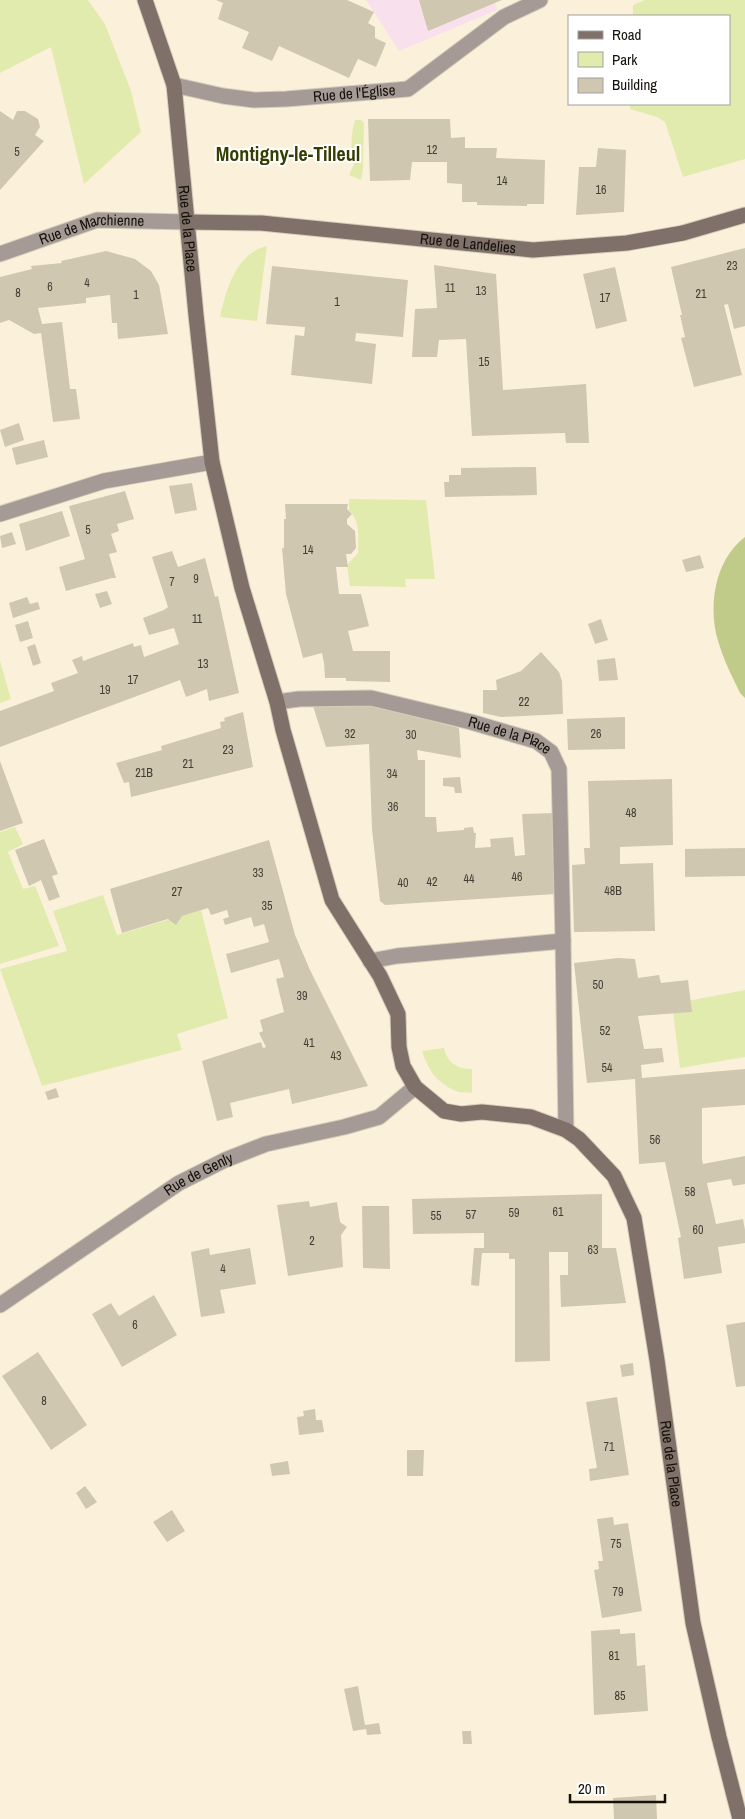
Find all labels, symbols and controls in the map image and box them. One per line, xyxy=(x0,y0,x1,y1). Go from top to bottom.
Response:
legend xyxy=(568,15,730,105)
text: Road xyxy=(612,24,641,45)
text: Park xyxy=(612,49,638,70)
text: Building xyxy=(612,74,657,95)
street label: Rue de l'Église xyxy=(312,79,396,107)
district label: Montigny-le-Tilleul xyxy=(216,140,360,167)
house number: 12 xyxy=(427,142,437,158)
house number: 5 xyxy=(14,144,20,160)
house number: 14 xyxy=(497,173,508,189)
house number: 16 xyxy=(596,182,606,198)
street label: Rue de la Place xyxy=(174,184,203,273)
street label: Rue de Marchienne xyxy=(36,209,145,250)
street label: Rue de Landelies xyxy=(419,228,517,258)
house number: 23 xyxy=(727,258,737,274)
house number: 4 xyxy=(84,275,90,291)
house number: 6 xyxy=(47,279,53,295)
house number: 11 xyxy=(445,280,456,296)
house number: 13 xyxy=(476,283,486,299)
house number: 8 xyxy=(15,285,21,301)
house number: 21 xyxy=(696,286,707,302)
house number: 1 xyxy=(133,287,139,303)
house number: 17 xyxy=(600,290,611,306)
house number: 1 xyxy=(334,294,340,310)
house number: 15 xyxy=(479,354,490,370)
house number: 5 xyxy=(85,522,91,538)
house number: 14 xyxy=(303,542,314,558)
house number: 9 xyxy=(193,571,199,587)
house number: 7 xyxy=(169,574,175,590)
house number: 11 xyxy=(192,611,203,627)
house number: 13 xyxy=(198,656,208,672)
house number: 17 xyxy=(128,672,139,688)
house number: 19 xyxy=(100,682,110,698)
house number: 22 xyxy=(519,694,529,710)
street label: Rue de la Place xyxy=(466,711,556,759)
house number: 32 xyxy=(345,726,355,742)
house number: 26 xyxy=(591,726,601,742)
house number: 30 xyxy=(406,727,416,743)
house number: 23 xyxy=(223,742,233,758)
house number: 21 xyxy=(183,756,194,772)
house number: 21B xyxy=(135,765,153,781)
house number: 34 xyxy=(387,766,398,782)
house number: 36 xyxy=(388,799,398,815)
house number: 48 xyxy=(626,805,636,821)
house number: 33 xyxy=(253,865,263,881)
house number: 46 xyxy=(512,869,522,885)
house number: 44 xyxy=(464,871,475,887)
house number: 42 xyxy=(427,874,437,890)
house number: 40 xyxy=(398,875,408,891)
house number: 48B xyxy=(604,883,622,899)
house number: 27 xyxy=(172,884,183,900)
house number: 35 xyxy=(262,898,273,914)
house number: 50 xyxy=(593,977,603,993)
house number: 39 xyxy=(297,988,307,1004)
house number: 52 xyxy=(600,1023,610,1039)
house number: 41 xyxy=(304,1035,315,1051)
house number: 43 xyxy=(331,1048,341,1064)
house number: 54 xyxy=(602,1060,613,1076)
house number: 56 xyxy=(650,1132,660,1148)
street label: Rue de Genly xyxy=(159,1147,236,1200)
house number: 58 xyxy=(685,1184,695,1200)
house number: 61 xyxy=(553,1204,564,1220)
house number: 59 xyxy=(509,1205,519,1221)
house number: 57 xyxy=(466,1207,477,1223)
house number: 55 xyxy=(431,1208,442,1224)
house number: 60 xyxy=(693,1222,703,1238)
house number: 2 xyxy=(309,1233,315,1249)
house number: 63 xyxy=(588,1242,598,1258)
house number: 4 xyxy=(220,1261,226,1277)
house number: 6 xyxy=(132,1317,138,1333)
house number: 8 xyxy=(41,1393,47,1409)
street label: Rue de la Place xyxy=(655,1419,688,1508)
house number: 71 xyxy=(604,1439,615,1455)
house number: 75 xyxy=(611,1536,622,1552)
house number: 79 xyxy=(613,1584,623,1600)
house number: 81 xyxy=(609,1648,620,1664)
house number: 85 xyxy=(615,1688,626,1704)
scale bar xyxy=(570,1772,665,1804)
text: 20 m xyxy=(578,1778,605,1799)

